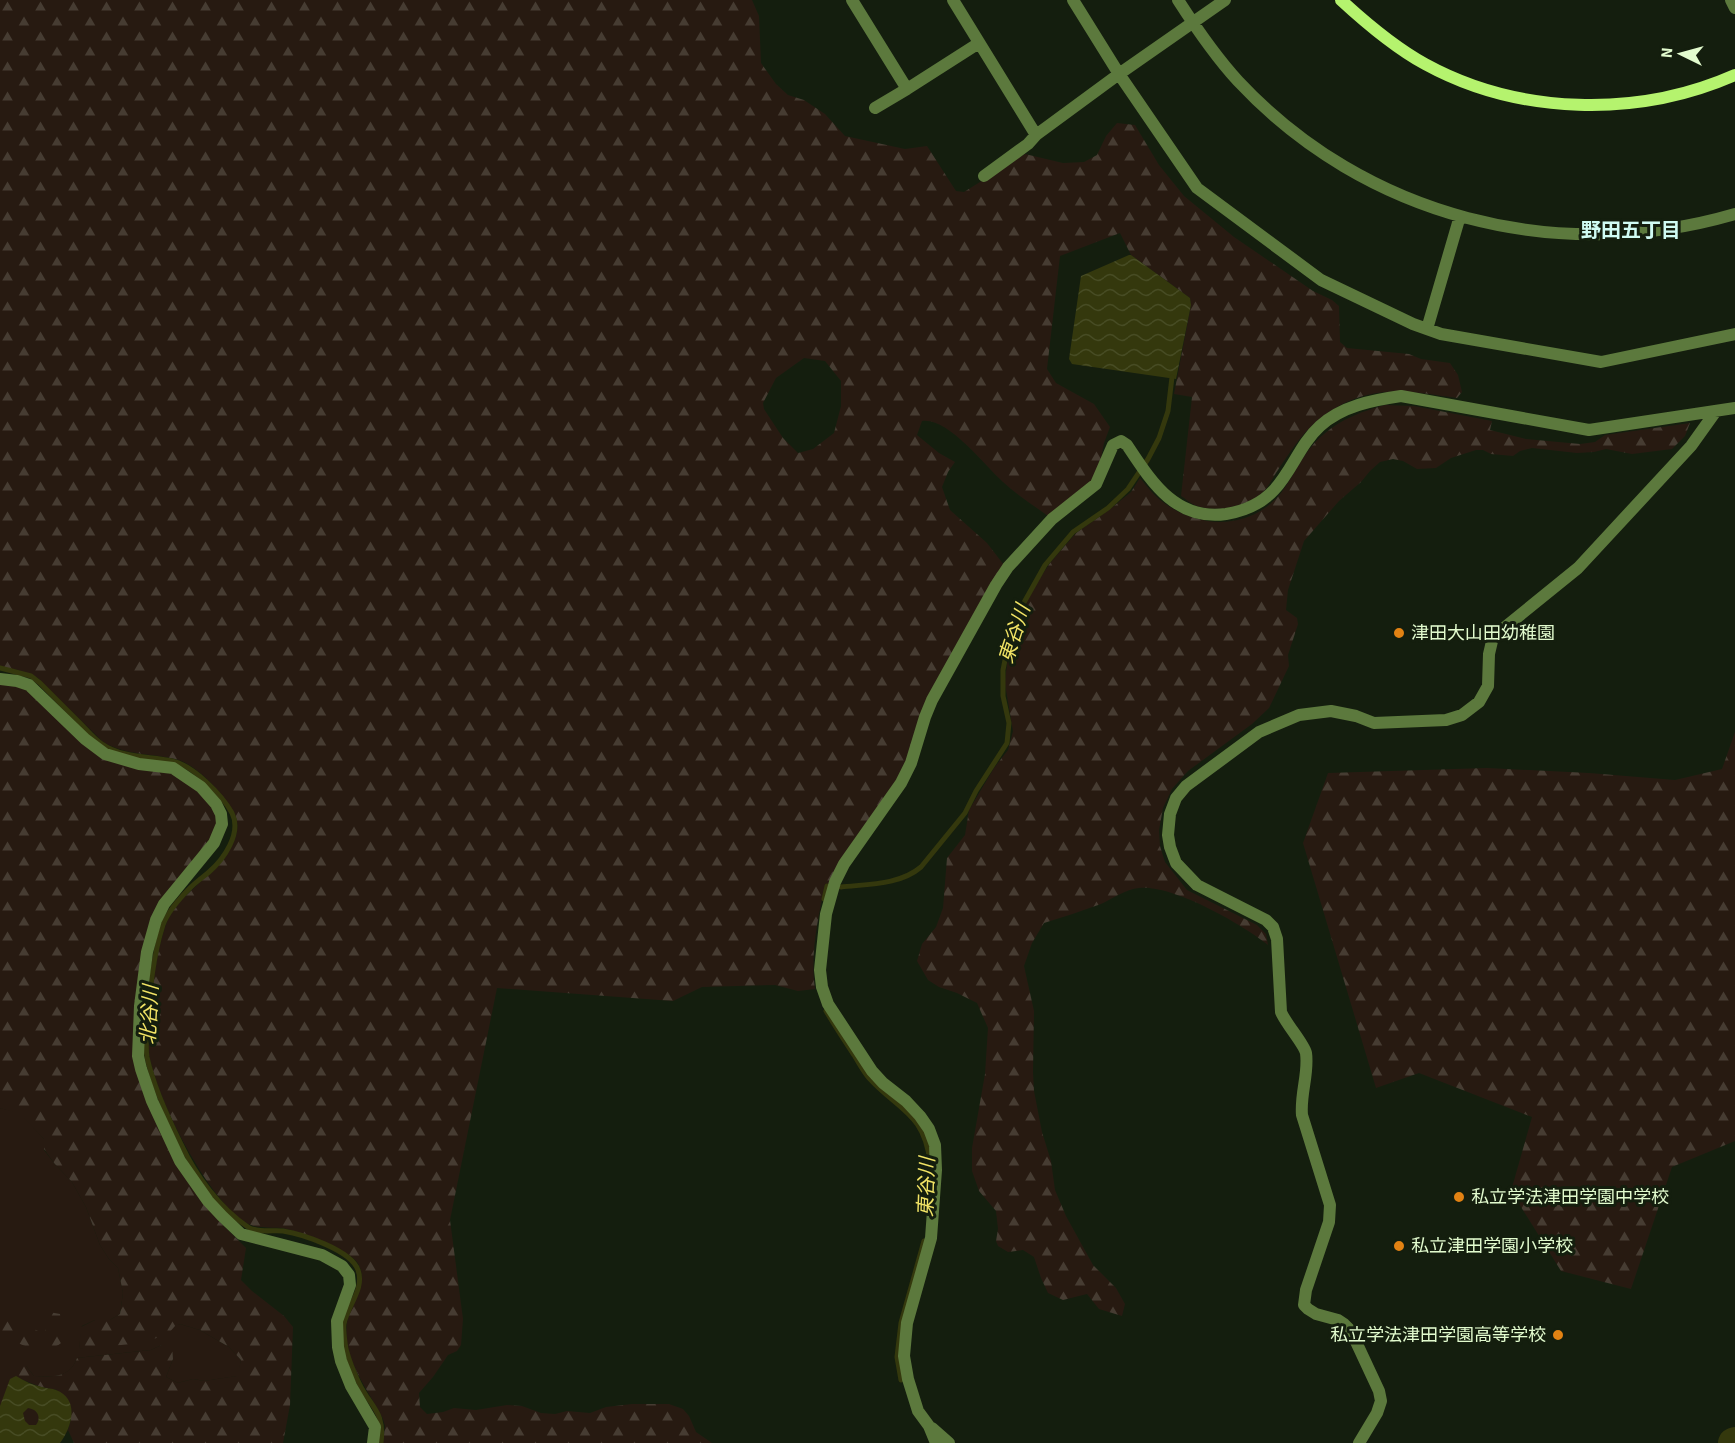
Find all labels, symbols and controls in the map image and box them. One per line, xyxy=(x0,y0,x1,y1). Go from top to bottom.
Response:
north arrow xyxy=(1651,24,1711,84)
text: N xyxy=(1656,47,1678,59)
district label: 野田五丁目 xyxy=(1581,217,1681,245)
water label: 東谷川 xyxy=(992,599,1038,667)
place label: 津田大山田幼稚園 xyxy=(1411,621,1555,646)
marker: 津田大山田幼稚園 xyxy=(1392,626,1406,640)
water label: 北谷川 xyxy=(134,982,166,1046)
water label: 東谷川 xyxy=(912,1155,942,1217)
place label: 私立学法津田学園中学校 xyxy=(1471,1185,1669,1210)
marker: 私立学法津田学園中学校 xyxy=(1452,1190,1466,1204)
place label: 私立津田学園小学校 xyxy=(1411,1234,1573,1259)
marker: 私立津田学園小学校 xyxy=(1392,1239,1406,1253)
place label: 私立学法津田学園高等学校 xyxy=(1330,1323,1546,1348)
marker: 私立学法津田学園高等学校 xyxy=(1551,1328,1565,1342)

